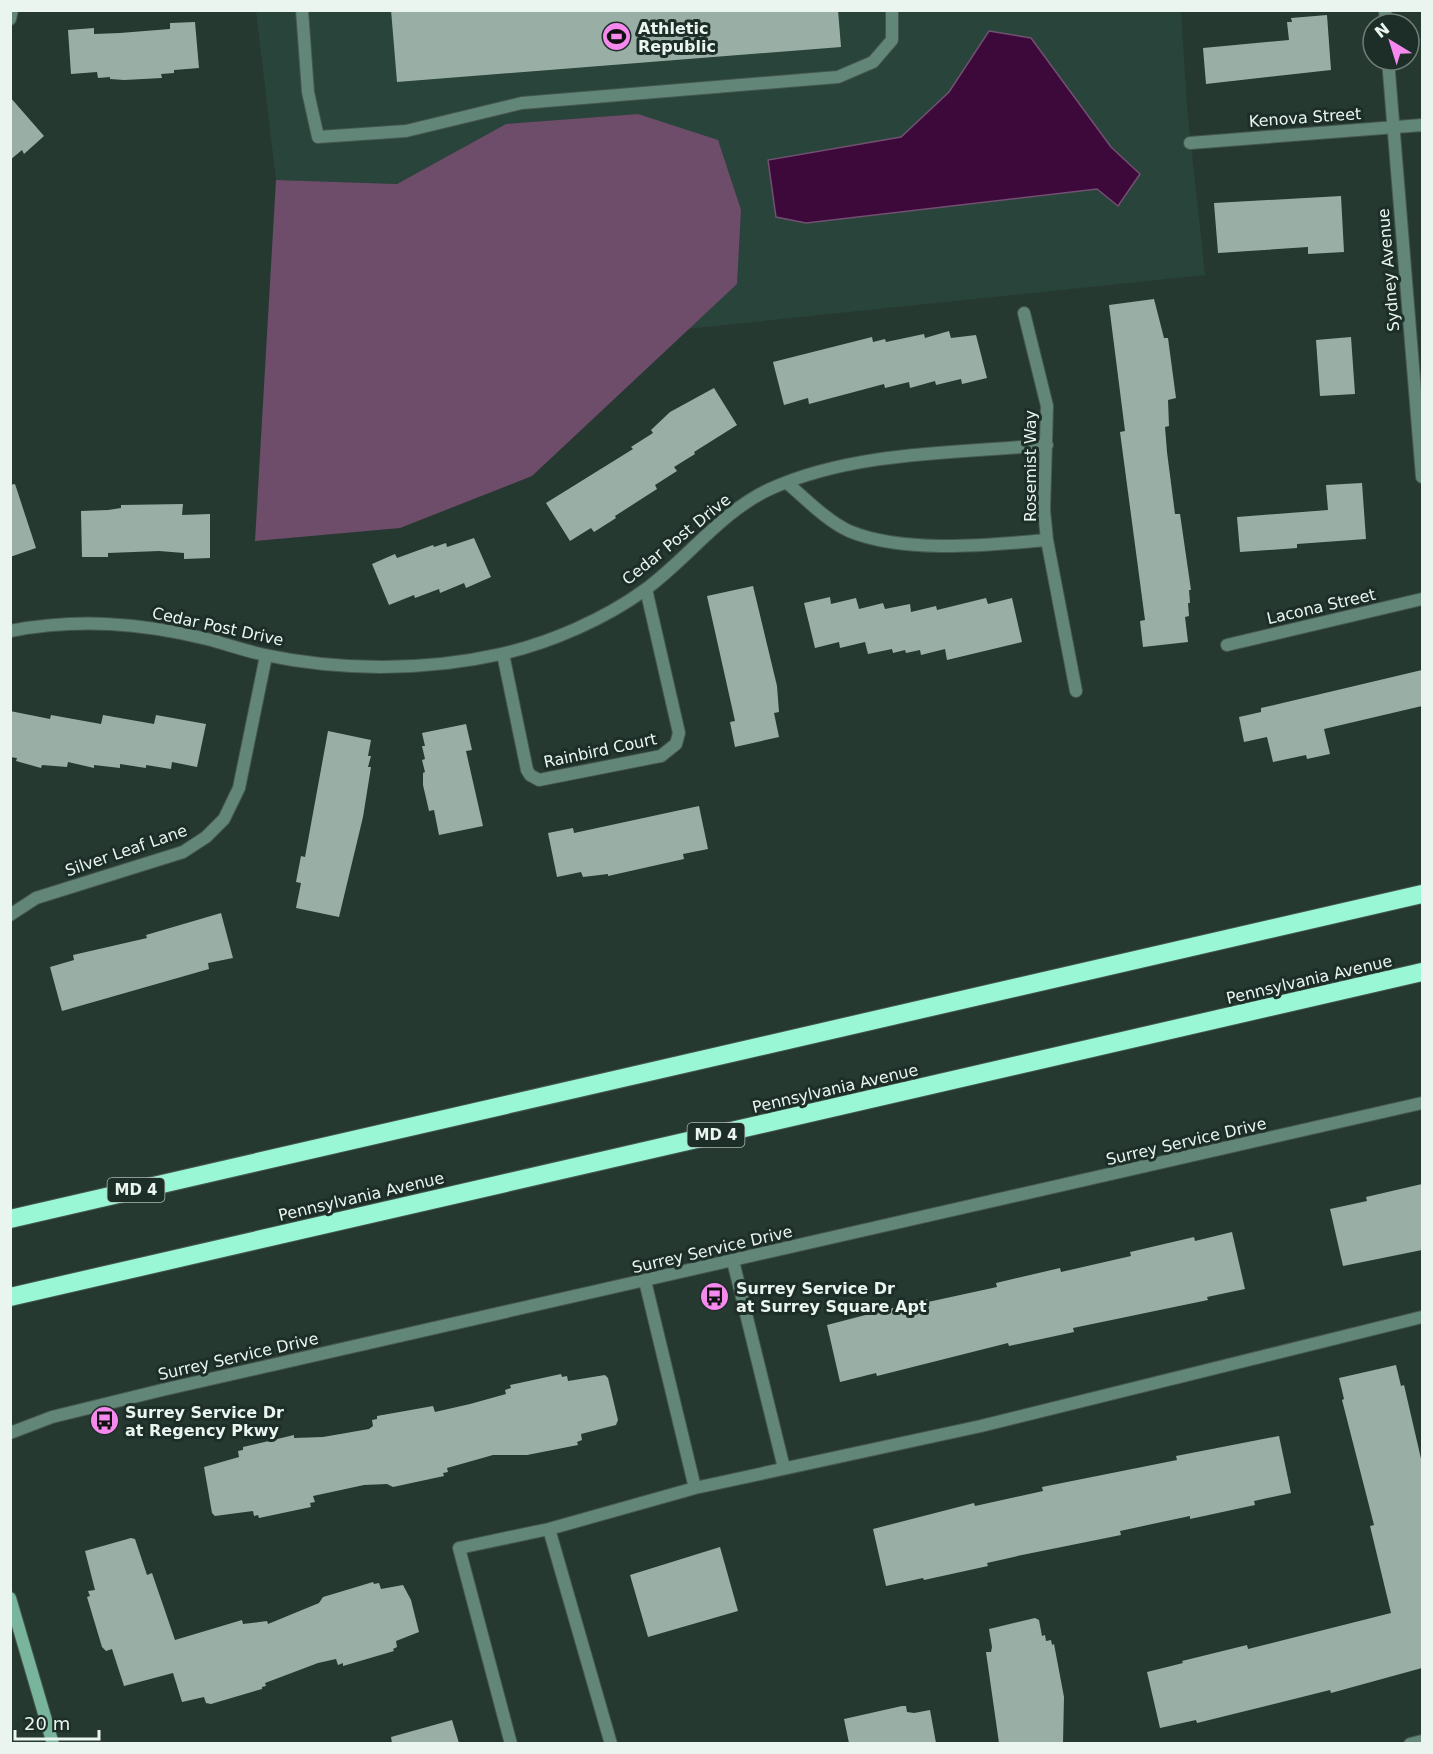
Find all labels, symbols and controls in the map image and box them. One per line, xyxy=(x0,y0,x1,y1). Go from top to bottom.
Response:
north arrow xyxy=(1361,12,1421,72)
place label: Athletic Republic xyxy=(638,19,716,56)
text: N xyxy=(1371,19,1393,42)
sports icon: Athletic Republic xyxy=(601,21,633,53)
street label: Kenova Street xyxy=(1248,104,1362,131)
street label: Sydney Avenue xyxy=(1374,207,1403,332)
street label: Rosemist Way xyxy=(1021,410,1040,522)
street label: Cedar Post Drive xyxy=(618,490,734,589)
street label: Lacona Street xyxy=(1265,585,1377,628)
street label: Cedar Post Drive xyxy=(150,603,285,650)
street label: Rainbird Court xyxy=(542,729,658,772)
street label: Silver Leaf Lane xyxy=(63,821,190,880)
street label: Pennsylvania Avenue xyxy=(1224,951,1394,1008)
street label: Pennsylvania Avenue xyxy=(750,1060,920,1117)
street label: Surrey Service Drive xyxy=(1104,1114,1268,1169)
road number: MD 4 xyxy=(688,1123,744,1147)
street label: Pennsylvania Avenue xyxy=(276,1168,446,1225)
road number: MD 4 xyxy=(108,1178,164,1202)
street label: Surrey Service Drive xyxy=(630,1222,794,1277)
place label: Surrey Service Dr at Surrey Square Apt xyxy=(736,1279,927,1316)
bus stop icon: Surrey Service Dr at Surrey Square Apt xyxy=(699,1281,731,1313)
street label: Surrey Service Drive xyxy=(156,1329,320,1384)
place label: Surrey Service Dr at Regency Pkwy xyxy=(125,1403,284,1440)
bus stop icon: Surrey Service Dr at Regency Pkwy xyxy=(88,1405,120,1437)
scale bar xyxy=(15,1703,99,1741)
text: 20 m xyxy=(24,1713,70,1734)

